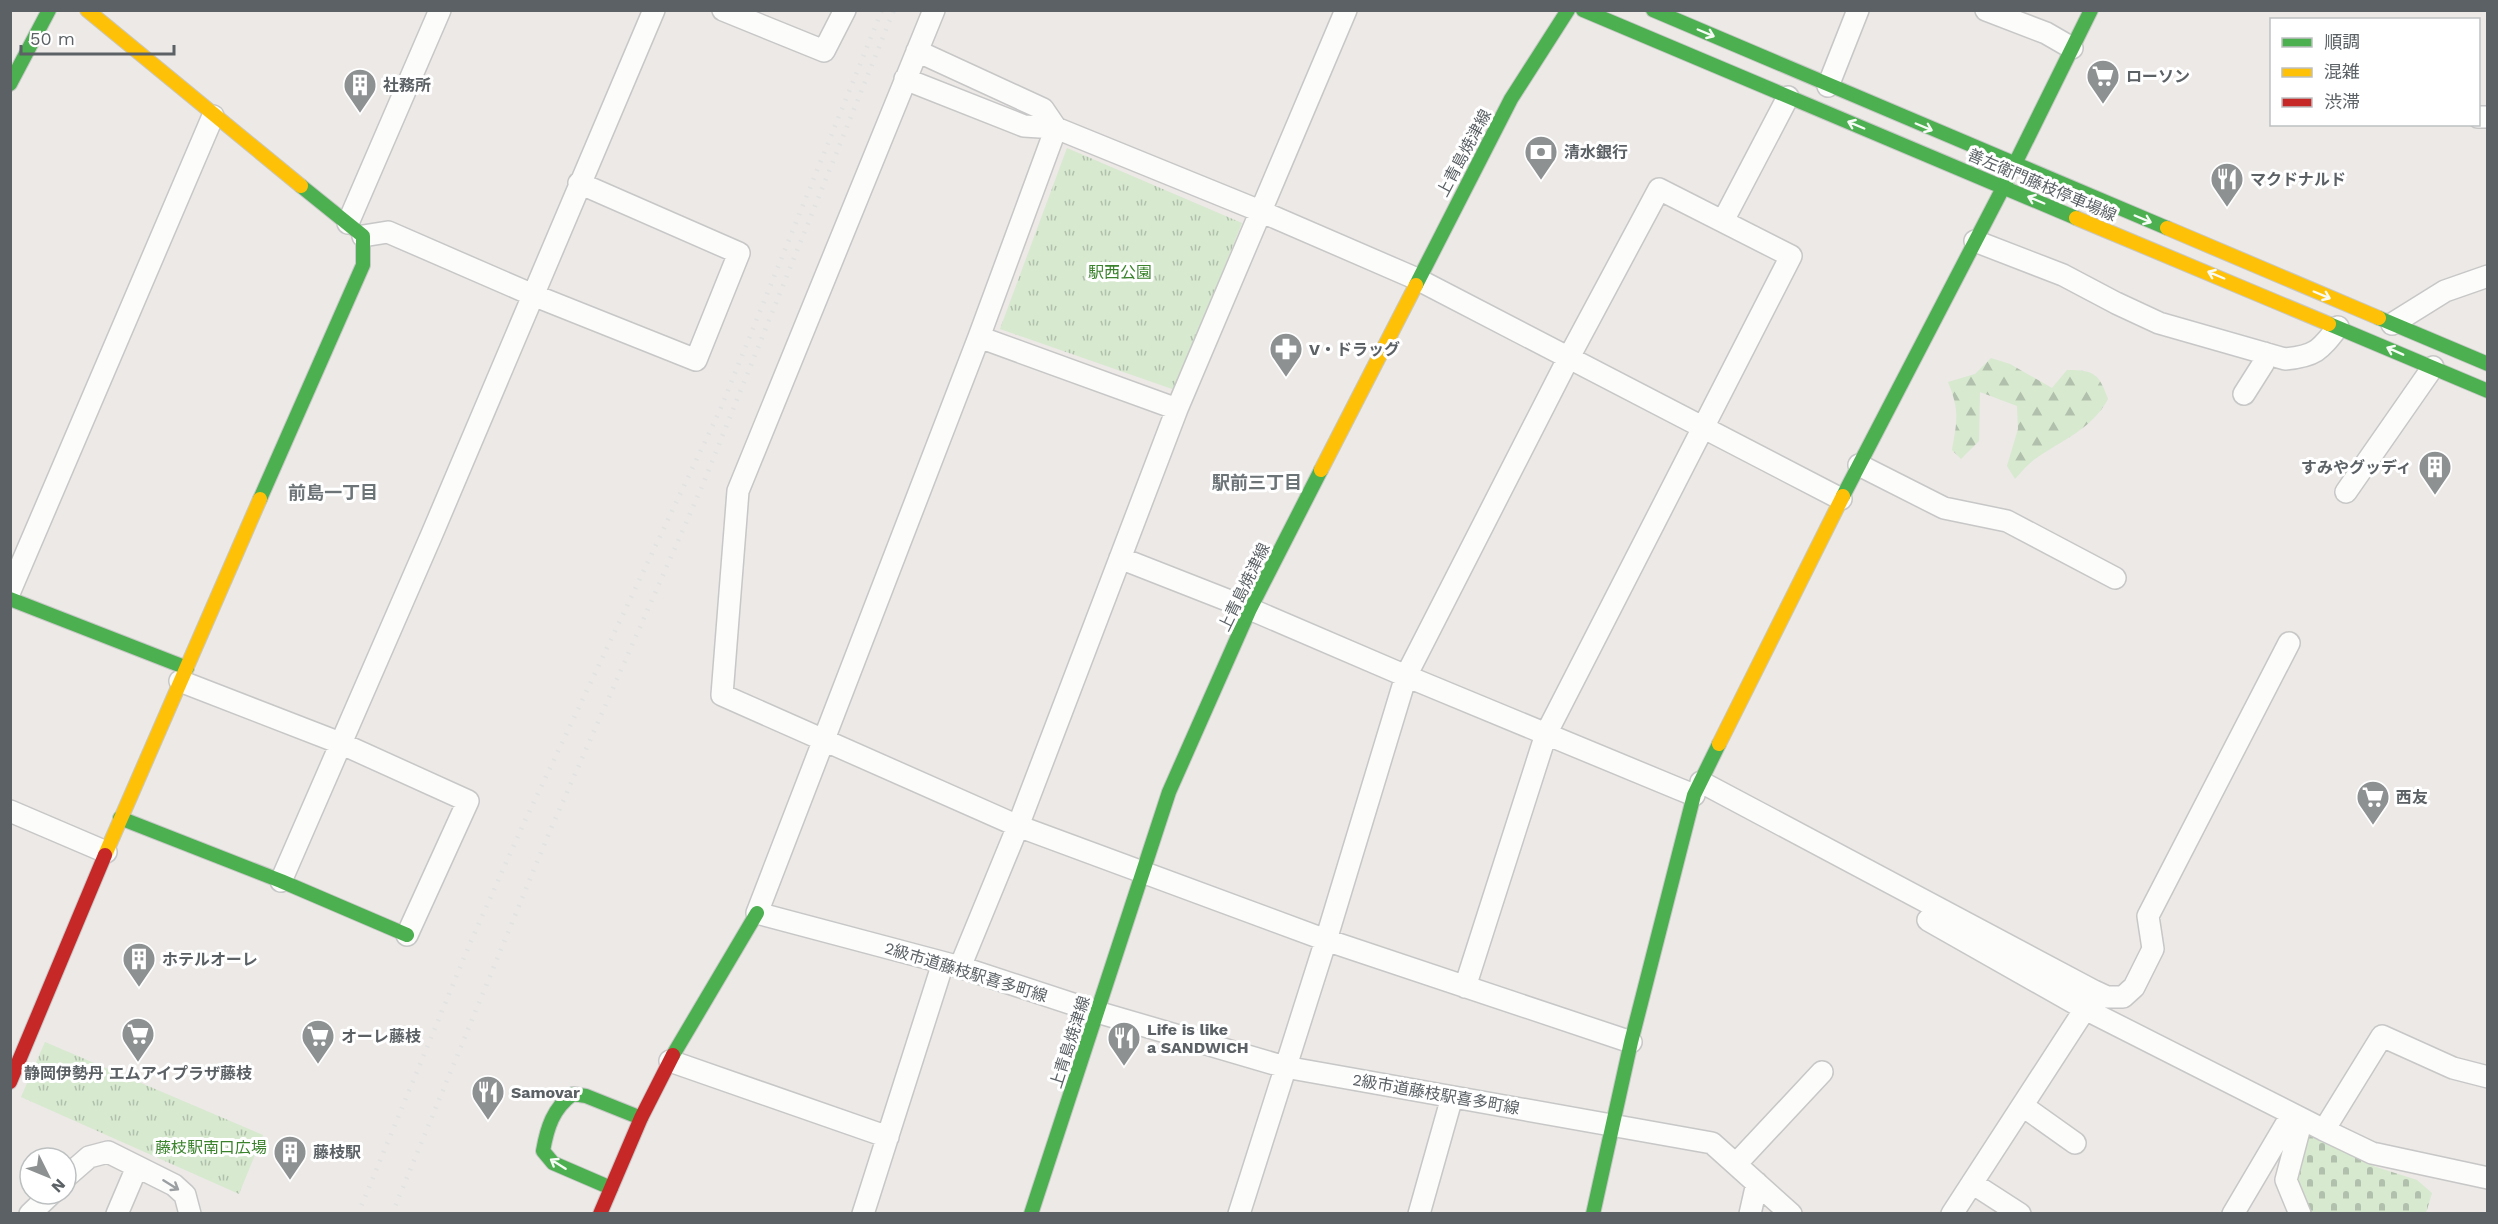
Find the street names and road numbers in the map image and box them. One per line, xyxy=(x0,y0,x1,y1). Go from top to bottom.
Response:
street label: 上青島焼津線 xyxy=(1433,106,1495,200)
street label: 善左衛門藤枝停車場線 xyxy=(1965,145,2119,225)
street label: 上青島焼津線 xyxy=(1214,540,1274,634)
street label: 2級市道藤枝駅喜多町線 xyxy=(882,938,1050,1006)
street label: 上青島焼津線 xyxy=(1046,993,1094,1091)
street label: 2級市道藤枝駅喜多町線 xyxy=(1351,1070,1521,1118)

